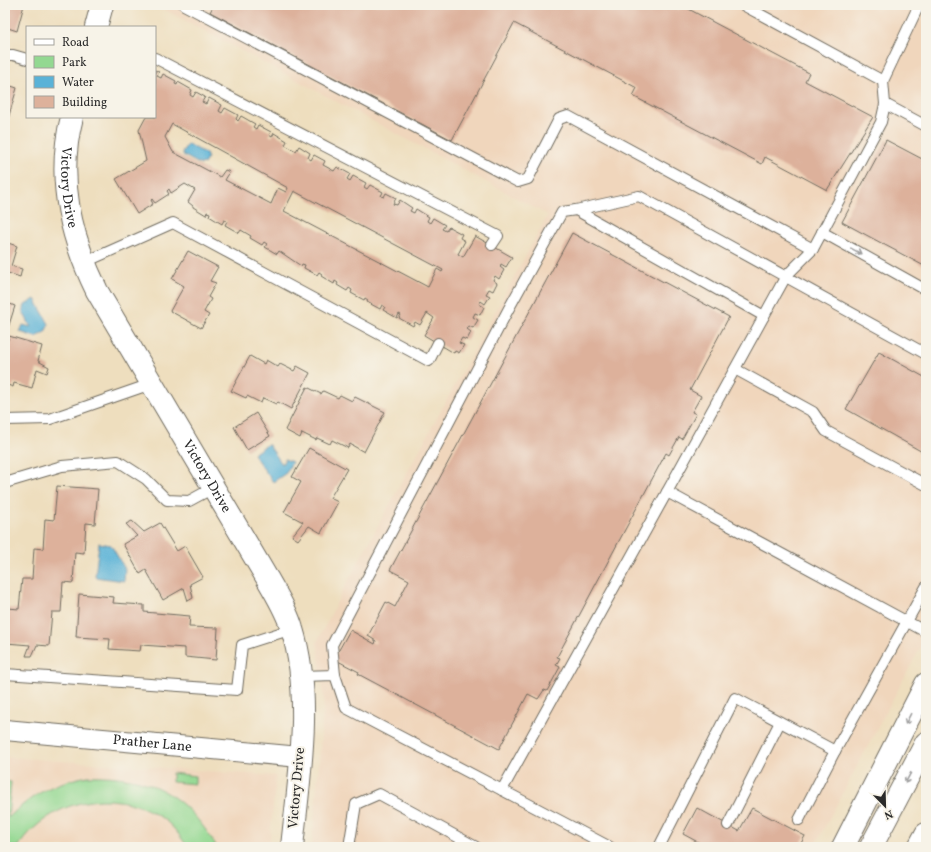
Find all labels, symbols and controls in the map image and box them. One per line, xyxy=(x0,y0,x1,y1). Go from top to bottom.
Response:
legend xyxy=(26,26,156,118)
text: Road xyxy=(62,35,89,51)
text: Park xyxy=(62,55,87,71)
text: Water xyxy=(62,75,94,91)
text: Building xyxy=(62,95,107,111)
street label: Victory Drive xyxy=(56,146,82,230)
one-way arrow xyxy=(849,247,861,255)
street label: Victory Drive xyxy=(178,436,236,517)
one-way arrow xyxy=(904,713,911,725)
street label: Prather Lane xyxy=(112,730,193,757)
street label: Victory Drive xyxy=(284,746,310,829)
one-way arrow xyxy=(903,772,911,784)
north arrow xyxy=(865,786,905,826)
text: N xyxy=(882,805,895,822)

